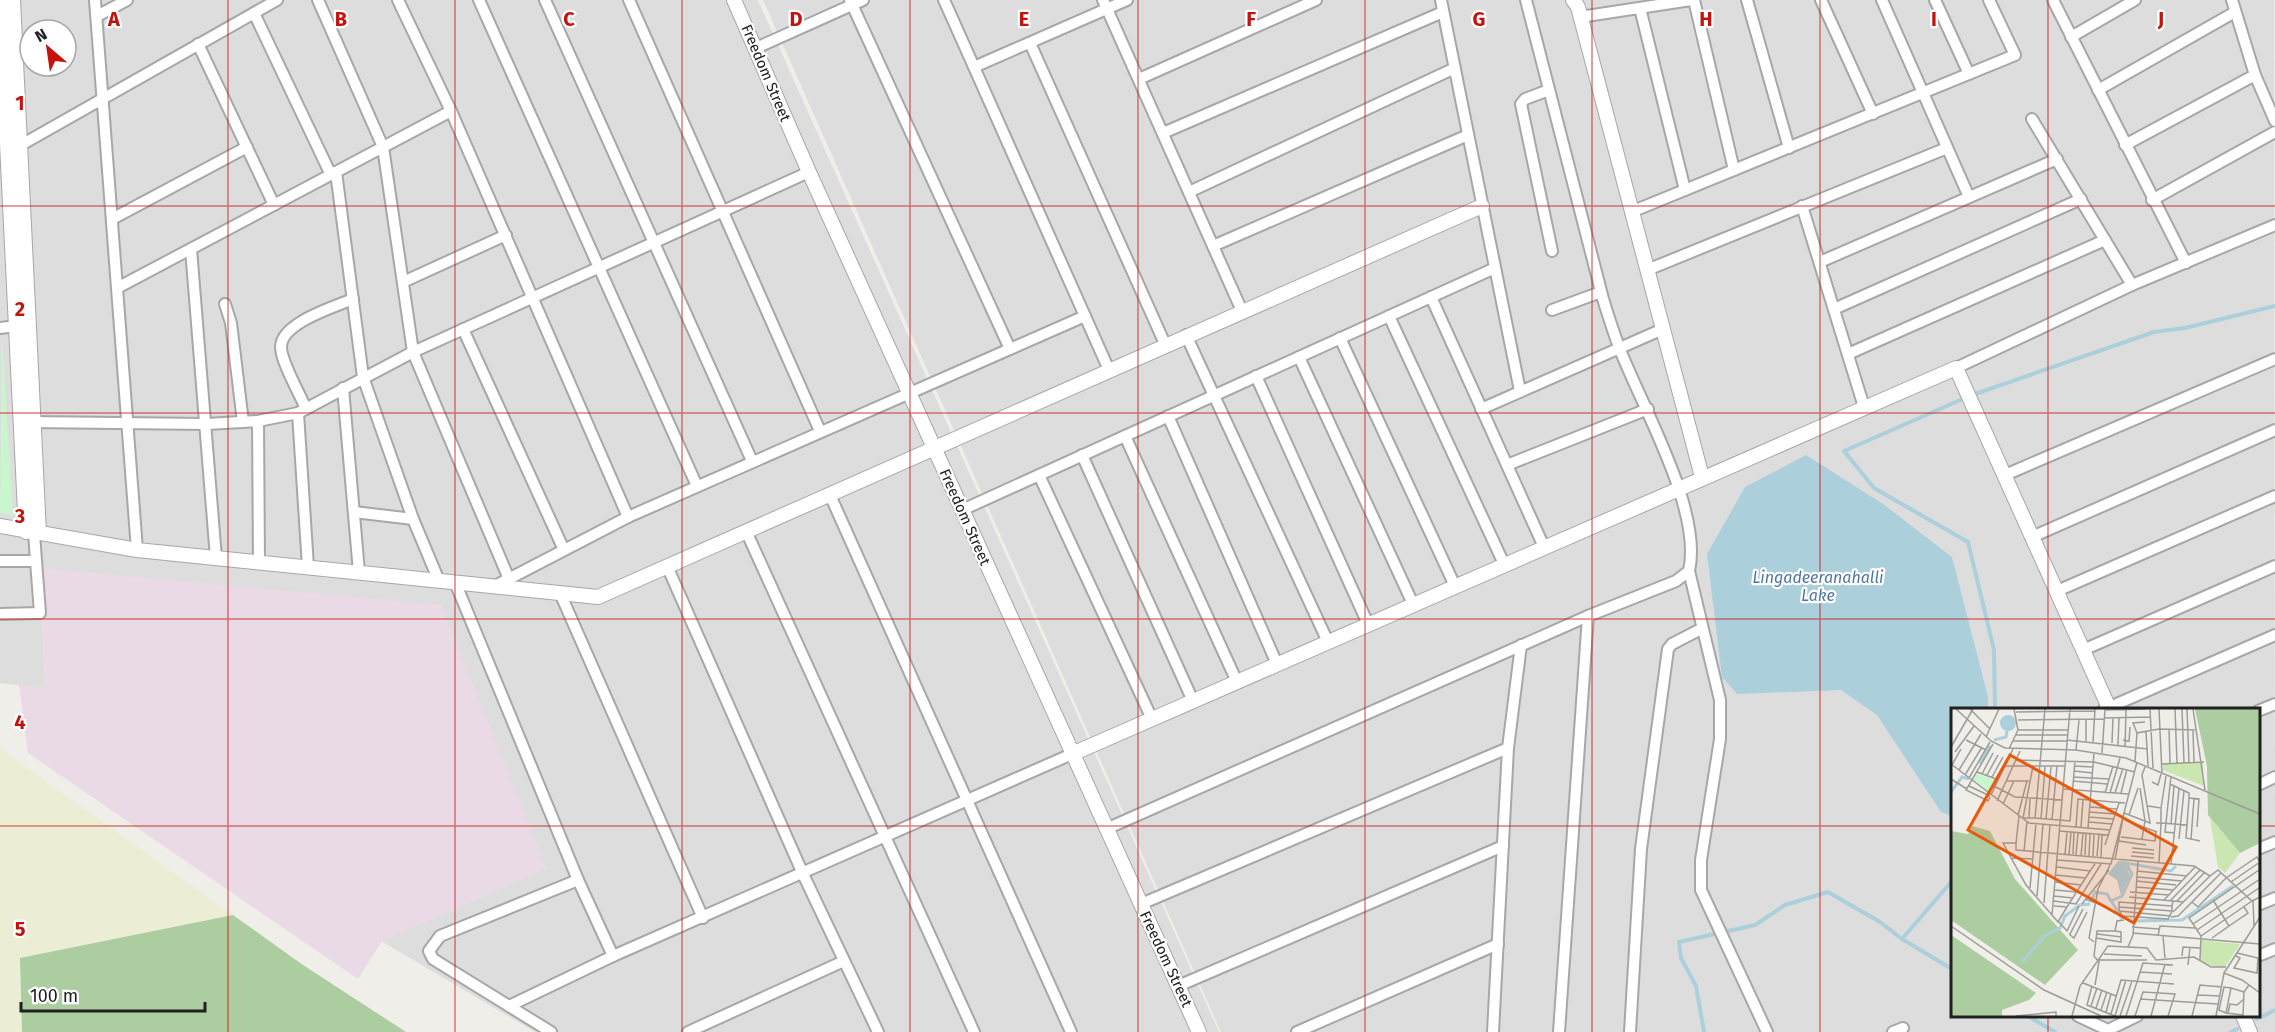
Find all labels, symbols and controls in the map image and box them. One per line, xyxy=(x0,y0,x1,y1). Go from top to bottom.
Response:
text: A xyxy=(107,7,121,31)
text: B xyxy=(335,7,347,31)
text: C xyxy=(563,7,575,31)
text: D xyxy=(789,7,803,31)
text: E xyxy=(1019,7,1029,31)
text: F xyxy=(1246,7,1256,31)
text: G xyxy=(1473,7,1485,31)
text: H xyxy=(1699,7,1713,31)
text: I xyxy=(1931,7,1937,31)
text: J xyxy=(2157,7,2164,31)
north arrow xyxy=(18,18,78,78)
street label: Freedom Street xyxy=(737,22,795,125)
text: N xyxy=(32,24,50,46)
text: 1 xyxy=(15,91,25,115)
text: 2 xyxy=(15,297,25,321)
street label: Freedom Street xyxy=(936,466,995,569)
text: 3 xyxy=(14,504,25,528)
water label: Lingadeeranahalli Lake xyxy=(1752,568,1884,605)
inset map xyxy=(1951,708,2260,1017)
text: 4 xyxy=(14,710,26,734)
street label: Freedom Street xyxy=(1136,908,1196,1010)
text: 5 xyxy=(15,917,26,941)
scale bar xyxy=(21,975,206,1013)
text: 100 m xyxy=(30,985,78,1007)

